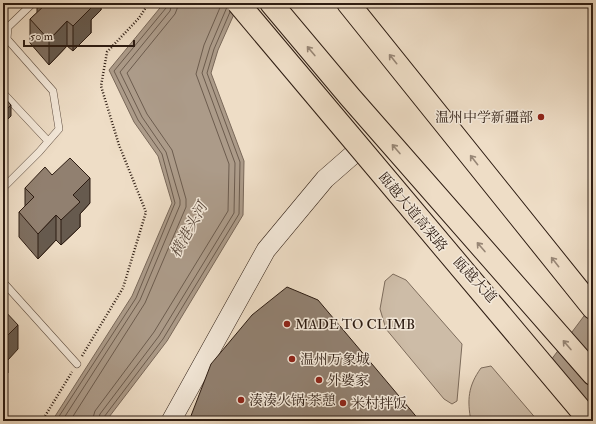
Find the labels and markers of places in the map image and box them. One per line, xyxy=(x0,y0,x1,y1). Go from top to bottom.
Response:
place label: 温州中学新疆部 xyxy=(435,109,533,126)
marker: 温州中学新疆部 xyxy=(536,112,546,122)
place label: MADE TO CLIMB xyxy=(295,316,415,333)
marker: MADE TO CLIMB xyxy=(282,319,292,329)
place label: 温州万象城 xyxy=(300,351,370,368)
marker: 温州万象城 xyxy=(287,354,297,364)
place label: 外婆家 xyxy=(327,372,369,389)
marker: 外婆家 xyxy=(314,375,324,385)
place label: 湊湊火锅·茶憩 xyxy=(249,392,336,409)
marker: 湊湊火锅·茶憩 xyxy=(236,395,246,405)
place label: 米村拌饭 xyxy=(351,395,407,412)
marker: 米村拌饭 xyxy=(338,398,348,408)

